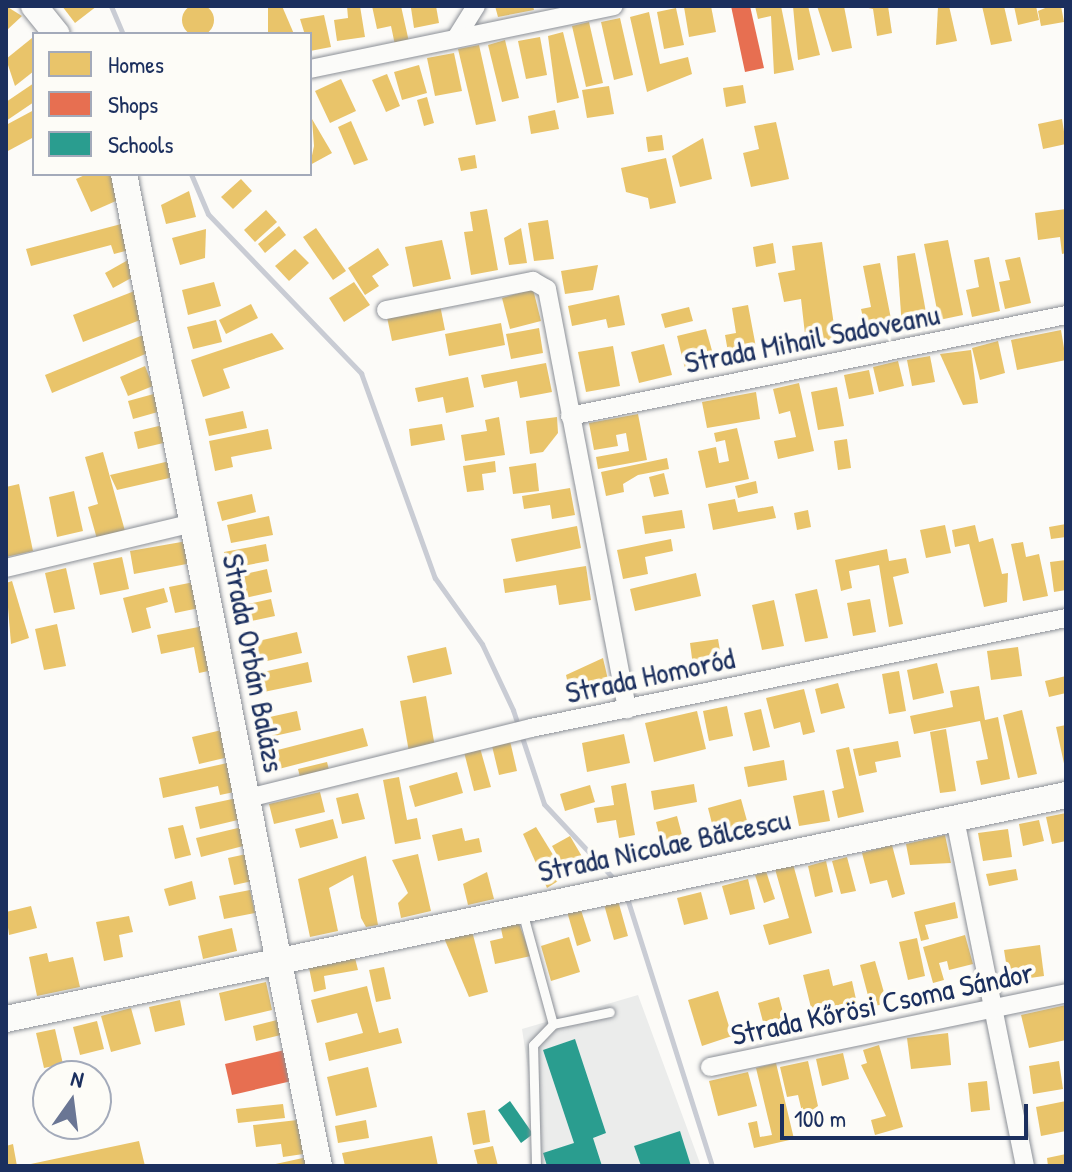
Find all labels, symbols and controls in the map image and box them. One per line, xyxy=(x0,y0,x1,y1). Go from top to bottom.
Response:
legend xyxy=(32,32,312,176)
text: Homes xyxy=(108,48,164,80)
text: Shops xyxy=(108,88,158,120)
text: Schools xyxy=(108,128,173,160)
street label: Strada Mihail Sadoveanu xyxy=(682,296,942,380)
street label: Strada Orbán Balázs xyxy=(215,551,293,775)
street label: Strada Homoród xyxy=(562,640,738,710)
street label: Strada Nicolae Bălcescu xyxy=(535,801,793,889)
street label: Strada Kőrösi Csoma Sándor xyxy=(728,953,1036,1053)
north arrow xyxy=(32,1060,112,1140)
text: N xyxy=(68,1063,87,1095)
scale bar xyxy=(784,1088,1032,1138)
text: 100 m xyxy=(794,1102,846,1134)

